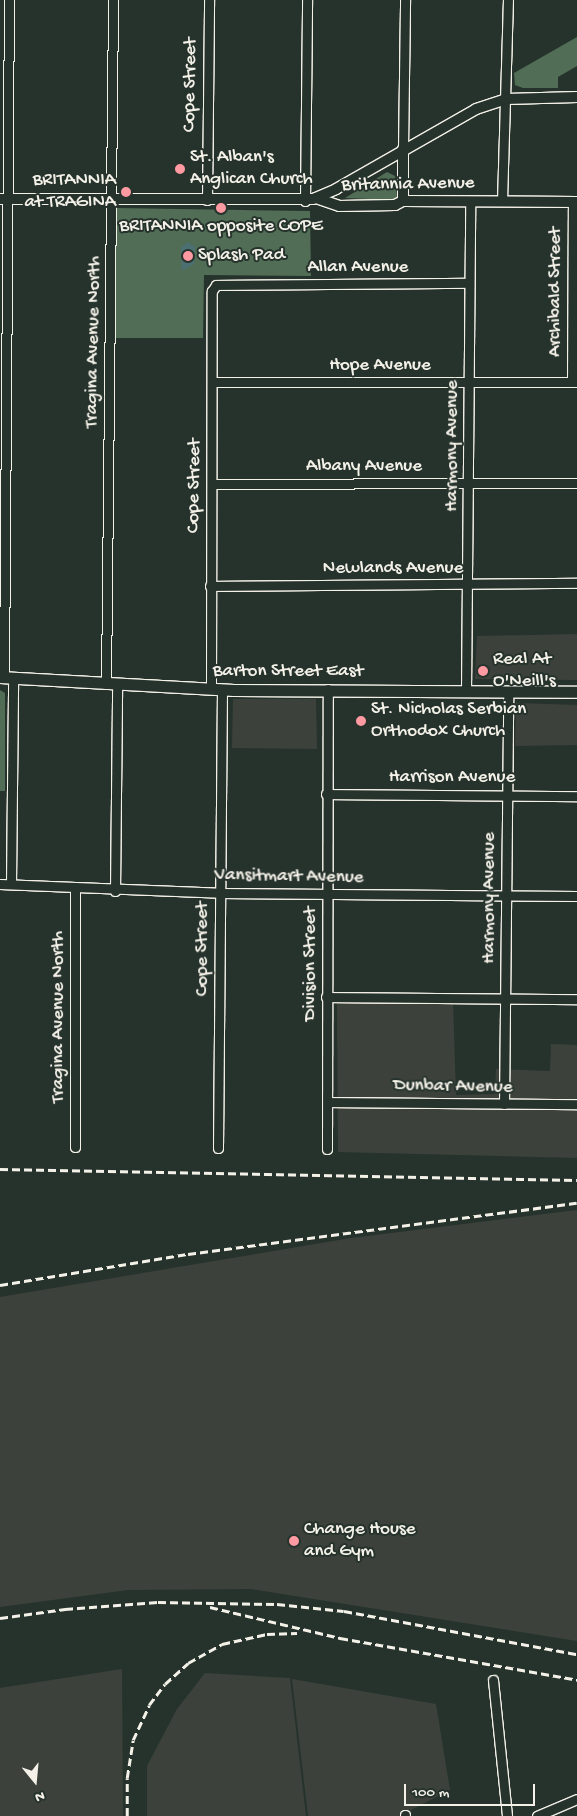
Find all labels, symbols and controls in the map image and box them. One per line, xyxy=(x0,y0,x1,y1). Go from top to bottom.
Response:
street label: Cope Street xyxy=(179,38,203,132)
place label: St. Alban's Anglican Church xyxy=(190,147,313,191)
marker: St. Alban's Anglican Church xyxy=(174,163,186,175)
place label: BRITANNIA at TRAGINA xyxy=(25,170,116,214)
street label: Britannia Avenue xyxy=(341,172,475,198)
marker: BRITANNIA at TRAGINA xyxy=(120,186,132,198)
marker: BRITANNIA opposite COPE xyxy=(215,202,227,214)
place label: BRITANNIA opposite COPE xyxy=(119,216,323,238)
street label: Archibald Street xyxy=(545,227,567,357)
place label: Splash Pad xyxy=(198,245,285,267)
marker: Splash Pad xyxy=(182,250,194,262)
street label: Tragina Avenue North xyxy=(81,256,107,428)
street label: Allan Avenue xyxy=(308,257,408,279)
street label: Hope Avenue xyxy=(329,355,431,377)
street label: Harmony Avenue xyxy=(442,380,464,512)
street label: Cope Street xyxy=(183,439,207,533)
street label: Albany Avenue xyxy=(306,456,422,478)
street label: Newlands Avenue xyxy=(323,558,463,580)
place label: Real At O'Neill's xyxy=(493,649,556,693)
street label: Barton Street East xyxy=(213,661,363,683)
marker: Real At O'Neill's xyxy=(477,665,489,677)
place label: St. Nicholas Serbian Orthodox Church xyxy=(371,699,526,743)
marker: St. Nicholas Serbian Orthodox Church xyxy=(355,715,367,727)
street label: Harrison Avenue xyxy=(389,767,515,789)
street label: Harmony Avenue xyxy=(479,832,501,964)
street label: Vansitmart Avenue xyxy=(214,864,364,890)
street label: Cope Street xyxy=(192,902,214,996)
street label: Division Street xyxy=(300,907,322,1021)
street label: Tragina Avenue North xyxy=(48,931,70,1103)
street label: Dunbar Avenue xyxy=(393,1075,513,1099)
place label: Change House and Gym xyxy=(304,1519,416,1563)
marker: Change House and Gym xyxy=(288,1535,300,1547)
north arrow xyxy=(10,1756,60,1806)
scale bar xyxy=(407,1774,538,1806)
text: 100 m xyxy=(412,1784,449,1802)
text: N xyxy=(33,1786,46,1805)

